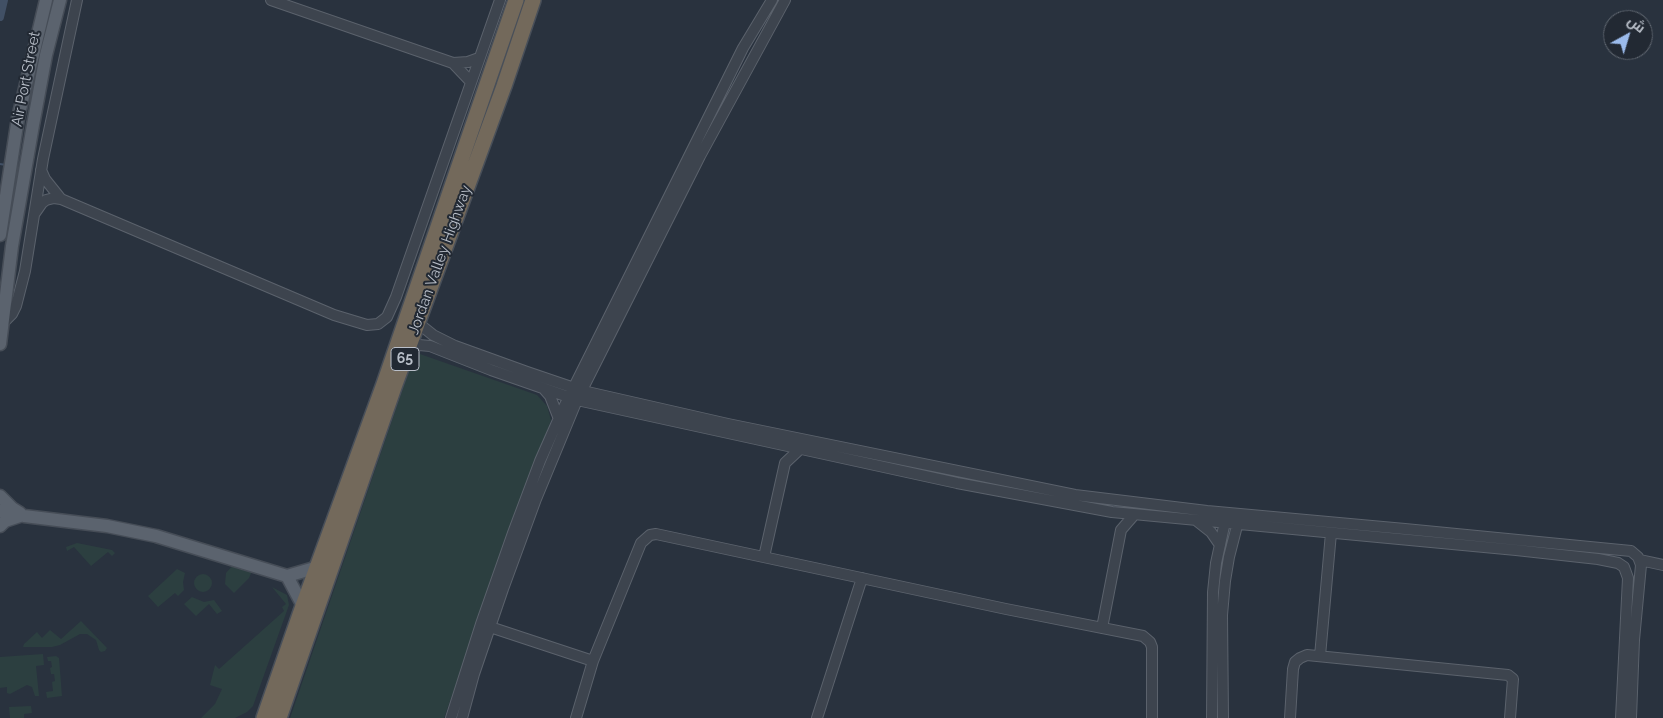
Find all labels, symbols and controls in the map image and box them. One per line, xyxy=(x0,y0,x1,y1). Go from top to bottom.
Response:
north arrow xyxy=(1603,10,1653,60)
text: ش xyxy=(1625,12,1649,36)
street label: Air Port Street xyxy=(8,30,44,128)
street label: Jordan Valley Highway xyxy=(405,183,475,337)
road number: 65 xyxy=(391,348,419,370)

